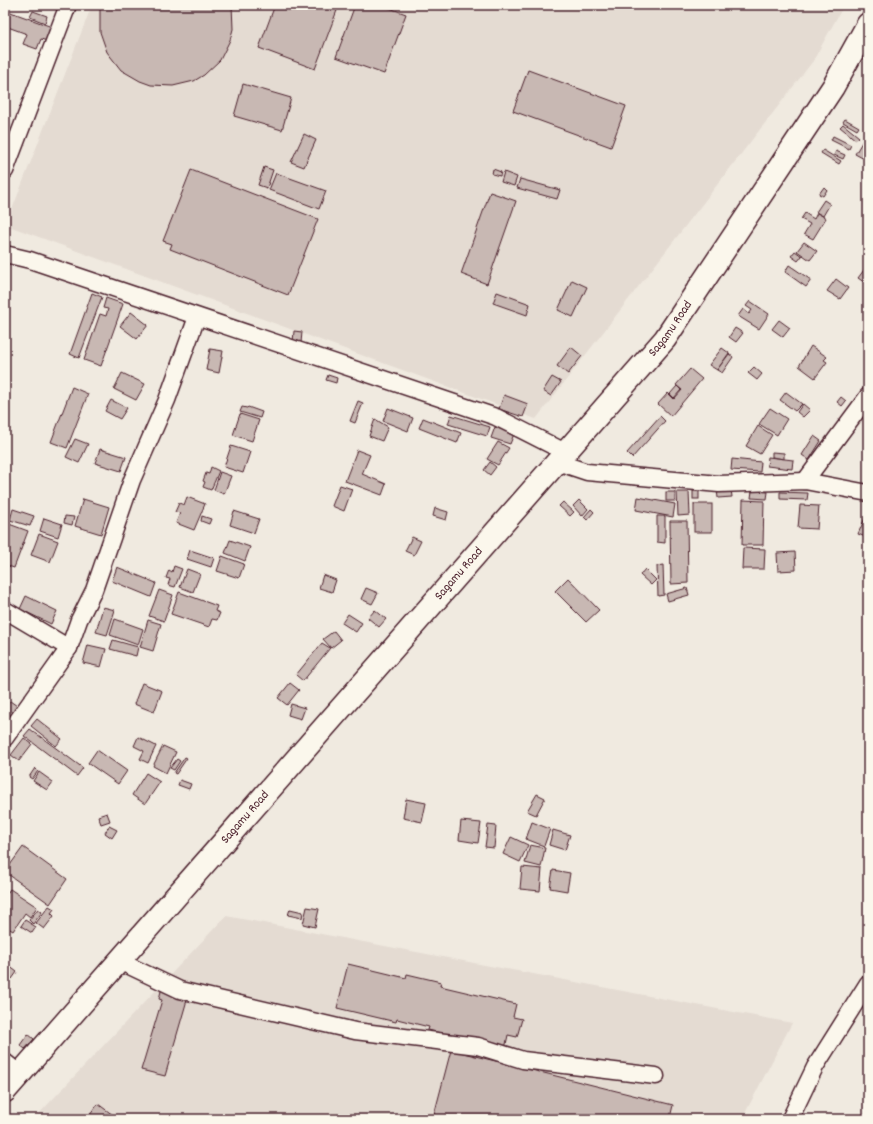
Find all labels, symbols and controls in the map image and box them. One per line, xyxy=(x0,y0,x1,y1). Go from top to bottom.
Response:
street label: Sagamu Road xyxy=(644,297,697,361)
street label: Sagamu Road xyxy=(430,543,488,605)
street label: Sagamu Road xyxy=(216,787,274,848)

